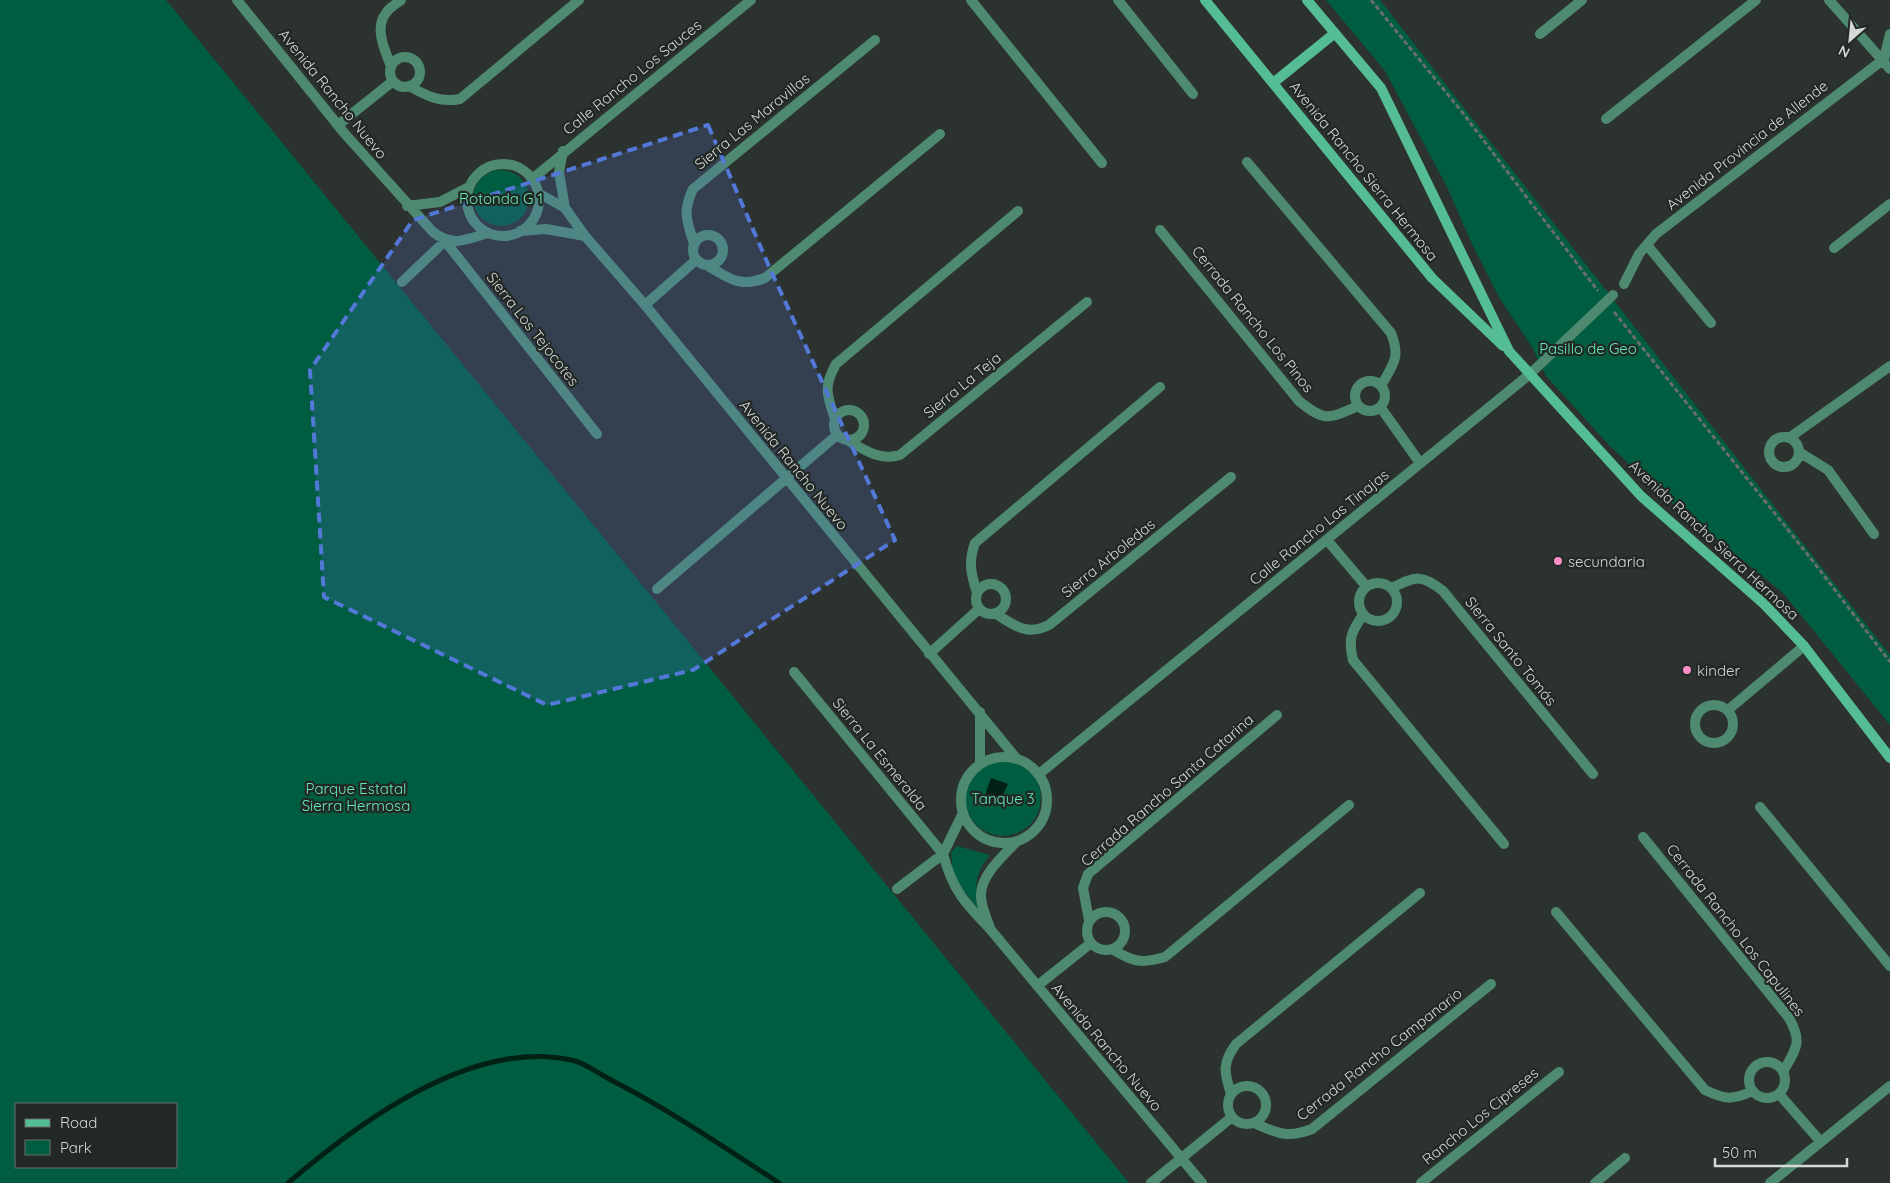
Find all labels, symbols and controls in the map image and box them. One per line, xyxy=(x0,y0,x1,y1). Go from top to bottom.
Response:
street label: Calle Rancho Los Sauces xyxy=(559,15,705,139)
north arrow xyxy=(1825,15,1875,65)
street label: Avenida Rancho Nuevo xyxy=(275,25,391,163)
text: N xyxy=(1835,41,1853,62)
street label: Sierra Las Maravillas xyxy=(690,69,814,173)
street label: Avenida Provincia de Allende xyxy=(1662,76,1832,214)
street label: Avenida Rancho Sierra Hermosa xyxy=(1286,77,1442,265)
park label: Rotonda G 1 xyxy=(459,189,543,208)
street label: Cerrada Rancho Los Pinos xyxy=(1188,242,1318,396)
street label: Sierra Los Tejocotes xyxy=(483,268,583,390)
park label: Pasillo de Geo xyxy=(1539,339,1637,358)
street label: Sierra La Teja xyxy=(919,348,1005,422)
street label: Avenida Rancho Nuevo xyxy=(736,396,852,534)
street label: Avenida Rancho Sierra Hermosa xyxy=(1625,456,1803,624)
street label: Calle Rancho Las Tinajas xyxy=(1245,465,1393,589)
street label: Sierra Arboledas xyxy=(1057,514,1159,602)
place label: secundaria xyxy=(1568,552,1645,571)
marker: secundaria xyxy=(1552,555,1564,567)
street label: Sierra Santo Tomás xyxy=(1461,593,1561,709)
place label: kinder xyxy=(1697,661,1740,680)
marker: kinder xyxy=(1681,664,1693,676)
street label: Sierra La Esmeralda xyxy=(829,694,931,814)
street label: Cerrada Rancho Santa Catarina xyxy=(1077,710,1257,870)
park label: Parque Estatal Sierra Hermosa xyxy=(302,779,410,815)
park label: Tanque 3 xyxy=(971,789,1035,808)
street label: Cerrada Rancho Los Capulines xyxy=(1663,840,1809,1020)
street label: Avenida Rancho Nuevo xyxy=(1048,979,1166,1115)
street label: Cerrada Rancho Campanario xyxy=(1292,983,1466,1125)
street label: Rancho Los Cipreses xyxy=(1418,1063,1542,1169)
legend xyxy=(15,1103,178,1168)
text: Road xyxy=(60,1113,97,1132)
scale bar xyxy=(1715,1136,1848,1168)
text: Park xyxy=(60,1138,92,1157)
text: 50 m xyxy=(1722,1143,1757,1162)

